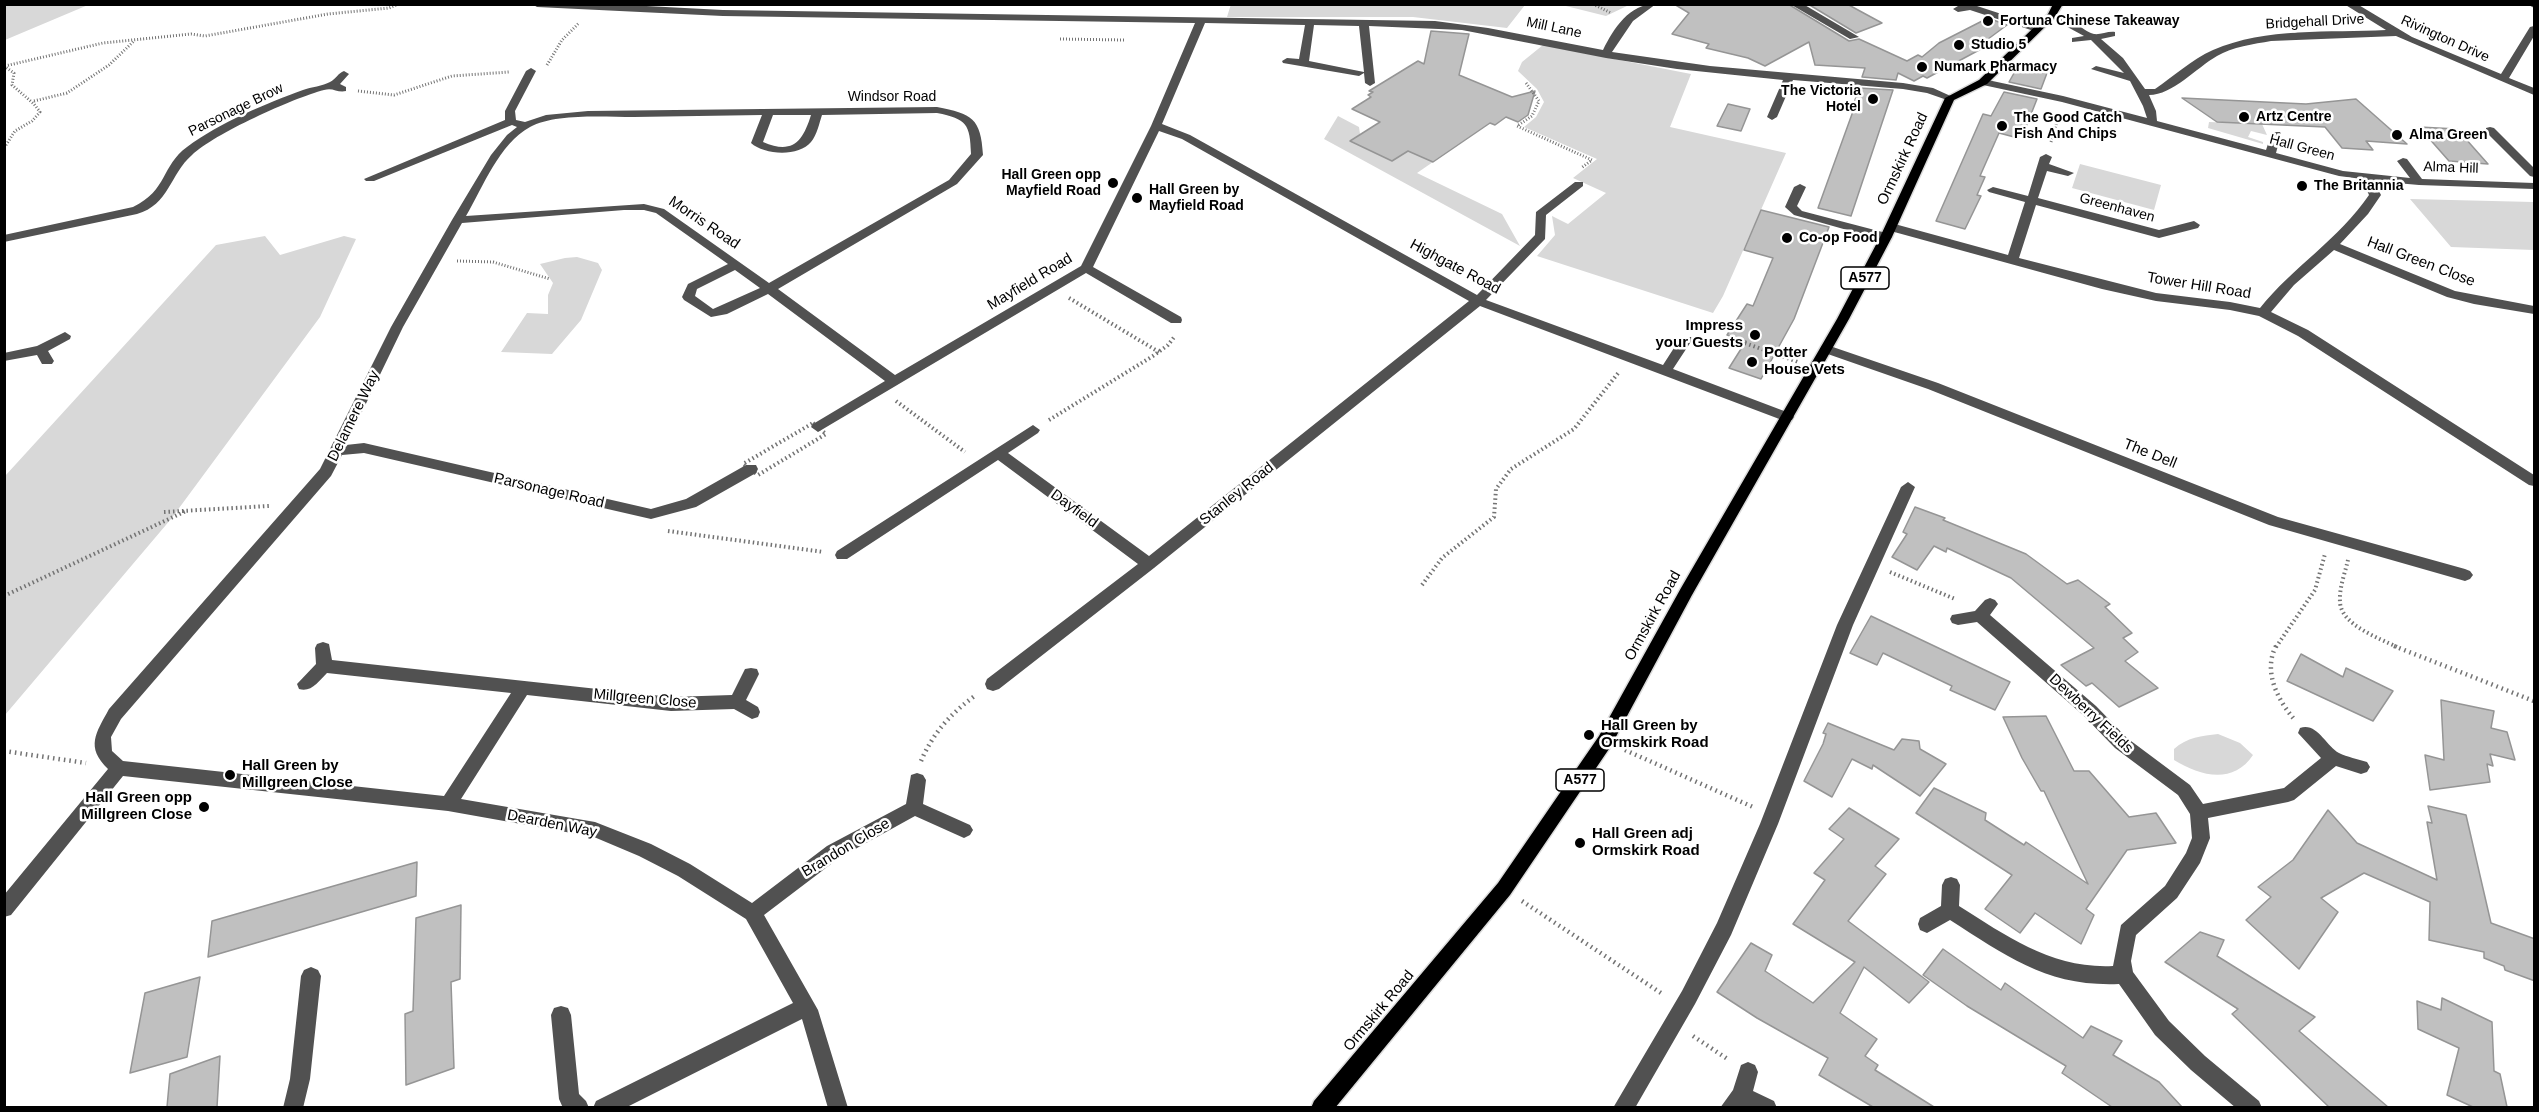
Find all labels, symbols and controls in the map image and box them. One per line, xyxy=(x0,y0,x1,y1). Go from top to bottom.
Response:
street label: Bridgehall Drive xyxy=(2265,11,2365,33)
street label: Rivington Drive xyxy=(2398,12,2492,66)
place label: Fortuna Chinese Takeaway xyxy=(2000,13,2179,29)
street label: Mill Lane xyxy=(1525,14,1583,42)
marker: Fortuna Chinese Takeaway xyxy=(1981,14,1995,28)
place label: Studio 5 xyxy=(1971,37,2026,53)
marker: Studio 5 xyxy=(1952,38,1966,52)
place label: Numark Pharmacy xyxy=(1934,59,2057,75)
marker: Numark Pharmacy xyxy=(1915,60,1929,74)
street label: Parsonage Brow xyxy=(186,80,286,140)
place label: The Victoria Hotel xyxy=(1781,83,1861,116)
street label: Windsor Road xyxy=(848,89,936,105)
marker: The Victoria Hotel xyxy=(1866,92,1880,106)
place label: Artz Centre xyxy=(2256,109,2331,125)
street label: Ormskirk Road xyxy=(1874,110,1932,208)
place label: The Good Catch Fish And Chips xyxy=(2014,110,2122,142)
marker: Artz Centre xyxy=(2237,110,2251,124)
marker: The Good Catch Fish And Chips xyxy=(1995,119,2009,133)
place label: Alma Green xyxy=(2409,127,2488,143)
marker: Alma Green xyxy=(2390,128,2404,142)
street label: Hall Green xyxy=(2268,131,2336,165)
street label: Alma Hill xyxy=(2423,159,2479,177)
place label: Hall Green opp Mayfield Road xyxy=(1001,167,1101,200)
marker: Hall Green opp Mayfield Road xyxy=(1106,176,1120,190)
place label: The Britannia xyxy=(2314,178,2403,194)
marker: The Britannia xyxy=(2295,179,2309,193)
place label: Hall Green by Mayfield Road xyxy=(1149,182,1244,214)
street label: Greenhaven xyxy=(2078,190,2156,226)
marker: Hall Green by Mayfield Road xyxy=(1130,191,1144,205)
street label: Morris Road xyxy=(665,193,743,253)
place label: Co-op Food xyxy=(1799,230,1878,246)
marker: Co-op Food xyxy=(1780,231,1794,245)
street label: Hall Green Close xyxy=(2364,233,2478,291)
street label: Highgate Road xyxy=(1407,236,1503,298)
street label: Mayfield Road xyxy=(984,250,1076,314)
road number: A577 xyxy=(1841,267,1889,289)
street label: Tower Hill Road xyxy=(2146,269,2252,303)
place label: Impress your Guests xyxy=(1655,317,1743,352)
marker: Impress your Guests xyxy=(1748,328,1762,342)
place label: Potter House Vets xyxy=(1764,344,1845,379)
marker: Potter House Vets xyxy=(1745,355,1759,369)
street label: Delamere Way xyxy=(324,368,384,464)
street label: The Dell xyxy=(2121,435,2179,473)
street label: Stanley Road xyxy=(1196,459,1278,529)
street label: Parsonage Road xyxy=(492,470,606,512)
street label: Dayfield xyxy=(1047,486,1101,532)
street label: Ormskirk Road xyxy=(1621,568,1685,664)
street label: Dewberry Fields xyxy=(2045,670,2137,758)
street label: Millgreen Close xyxy=(593,686,697,712)
place label: Hall Green by Ormskirk Road xyxy=(1601,717,1709,752)
marker: Hall Green by Ormskirk Road xyxy=(1582,728,1596,742)
place label: Hall Green by Millgreen Close xyxy=(242,757,353,792)
marker: Hall Green by Millgreen Close xyxy=(223,768,237,782)
road number: A577 xyxy=(1556,769,1604,791)
place label: Hall Green opp Millgreen Close xyxy=(81,789,192,824)
marker: Hall Green opp Millgreen Close xyxy=(197,800,211,814)
street label: Dearden Way xyxy=(506,806,598,842)
street label: Brandon Close xyxy=(799,815,893,881)
place label: Hall Green adj Ormskirk Road xyxy=(1592,825,1700,860)
marker: Hall Green adj Ormskirk Road xyxy=(1573,836,1587,850)
street label: Ormskirk Road xyxy=(1340,967,1418,1055)

